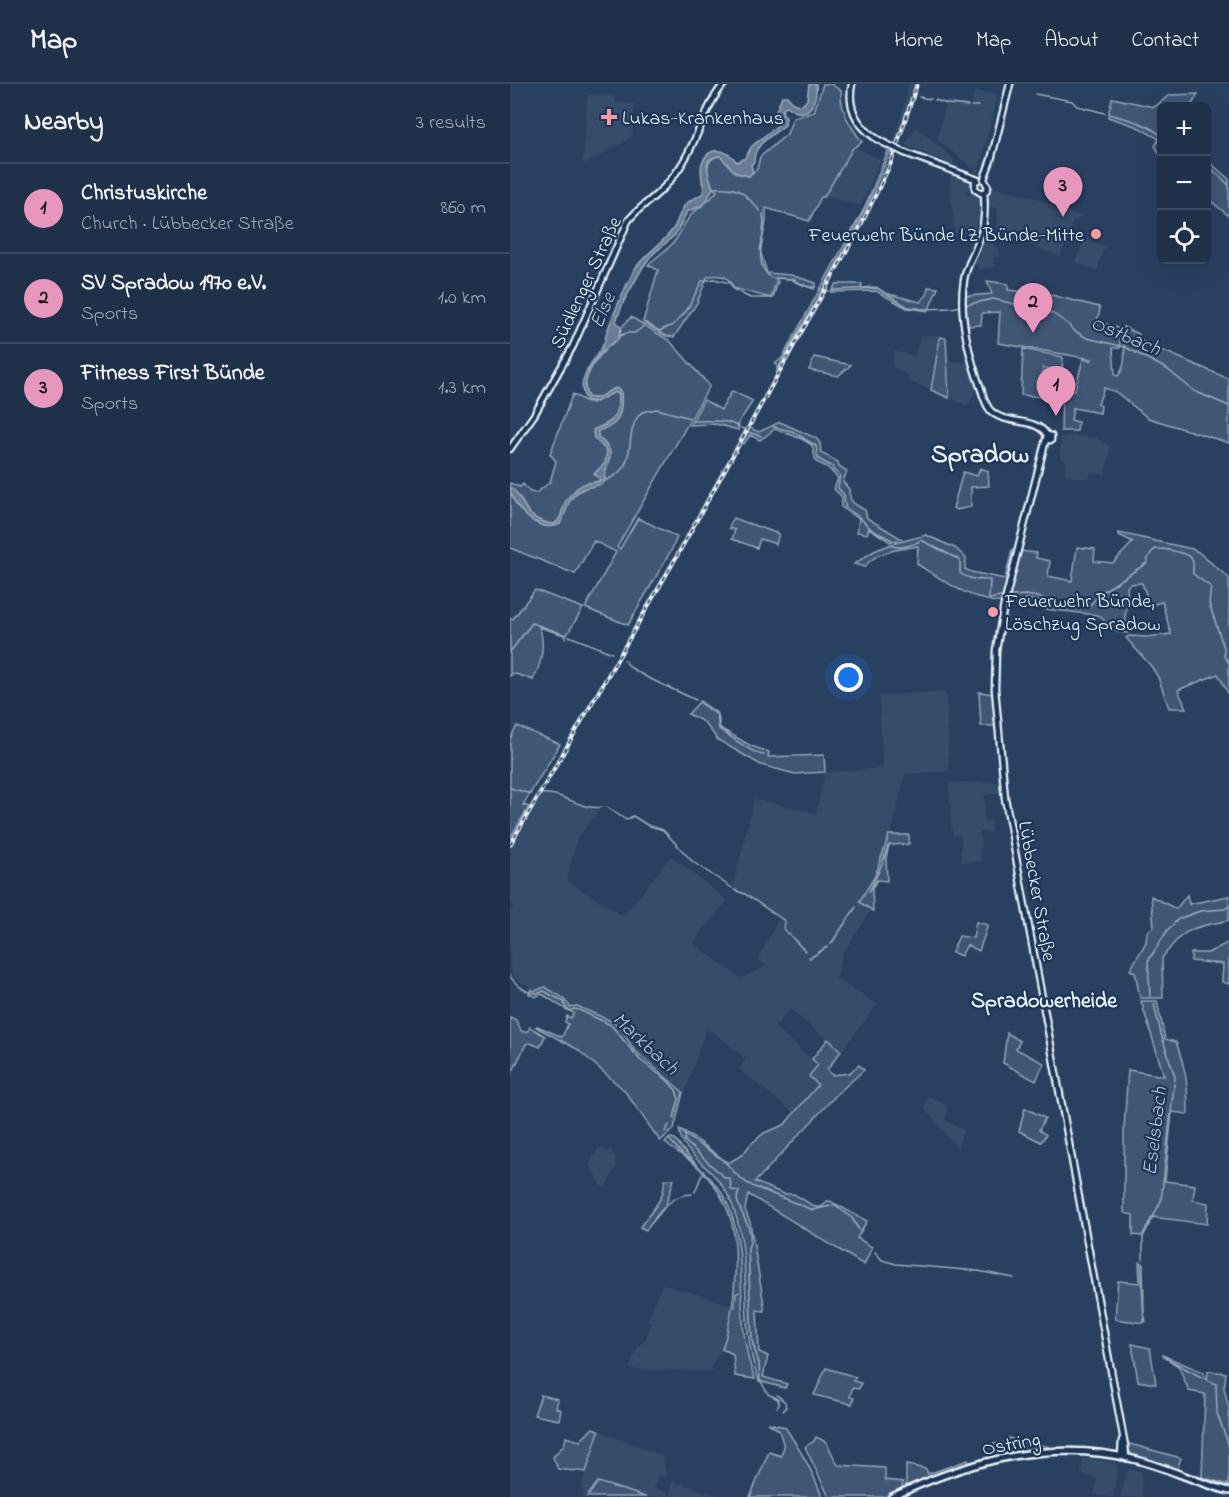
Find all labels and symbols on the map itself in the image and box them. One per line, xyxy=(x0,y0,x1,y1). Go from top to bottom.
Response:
place label: Lukas-Krankenhaus xyxy=(622,105,784,134)
marker: Lukas-Krankenhaus xyxy=(600,108,618,126)
pin: 3 xyxy=(1044,168,1082,217)
street label: Südlenger Straße xyxy=(544,212,632,354)
place label: Feuerwehr Bünde LZ Bünde-Mitte xyxy=(808,222,1084,251)
marker: Feuerwehr Bünde LZ Bünde-Mitte xyxy=(1089,227,1103,241)
pin: 2 xyxy=(1014,284,1052,333)
water label: Else xyxy=(583,287,625,333)
water label: Ostbach xyxy=(1086,309,1166,365)
pin: 1 xyxy=(1036,366,1076,416)
district label: Spradow xyxy=(931,437,1029,475)
place label: Feuerwehr Bünde, Löschzug Spradow xyxy=(1004,588,1161,641)
marker: Feuerwehr Bünde, Löschzug Spradow xyxy=(986,605,1000,619)
your location xyxy=(834,663,863,692)
street label: Lübbecker Straße xyxy=(1009,819,1062,964)
district label: Spradowerheide xyxy=(971,986,1118,1018)
water label: Markbach xyxy=(605,1006,685,1084)
water label: Eselsbach xyxy=(1136,1084,1176,1177)
street label: Ostring xyxy=(980,1426,1043,1466)

